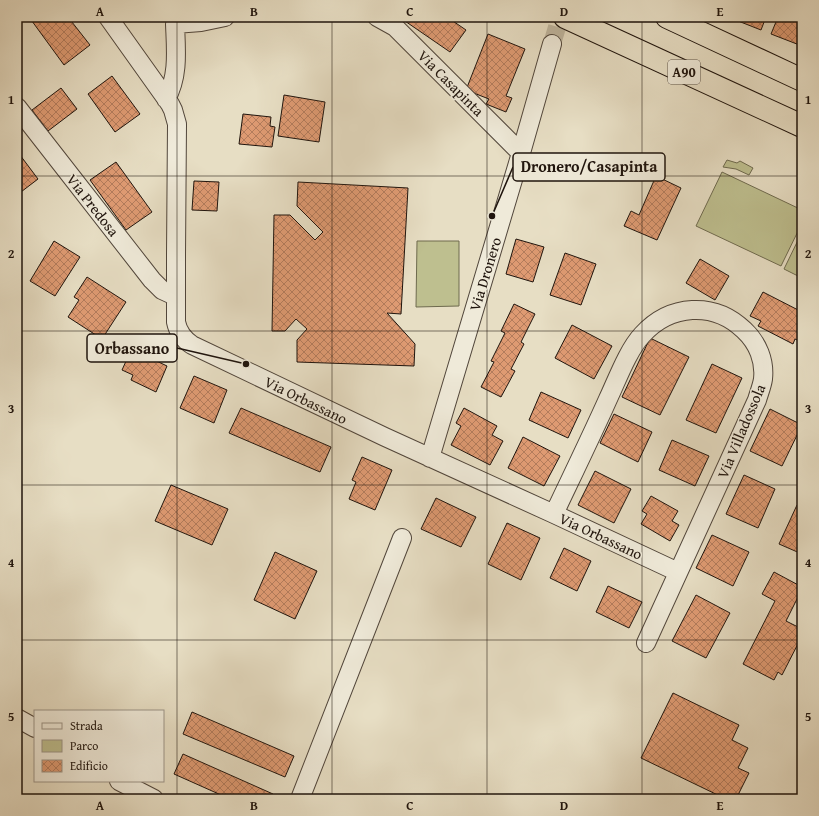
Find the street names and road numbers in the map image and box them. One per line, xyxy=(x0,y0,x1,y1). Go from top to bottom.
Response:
street label: Via Casapinta xyxy=(413,45,489,121)
road number: A90 xyxy=(668,60,700,84)
street label: Via Predosa xyxy=(62,169,124,241)
street label: Via Dronero xyxy=(464,234,506,314)
street label: Via Orbassano xyxy=(261,371,351,429)
street label: Via Villadossola xyxy=(712,381,770,481)
street label: Via Orbassano xyxy=(556,508,646,565)

